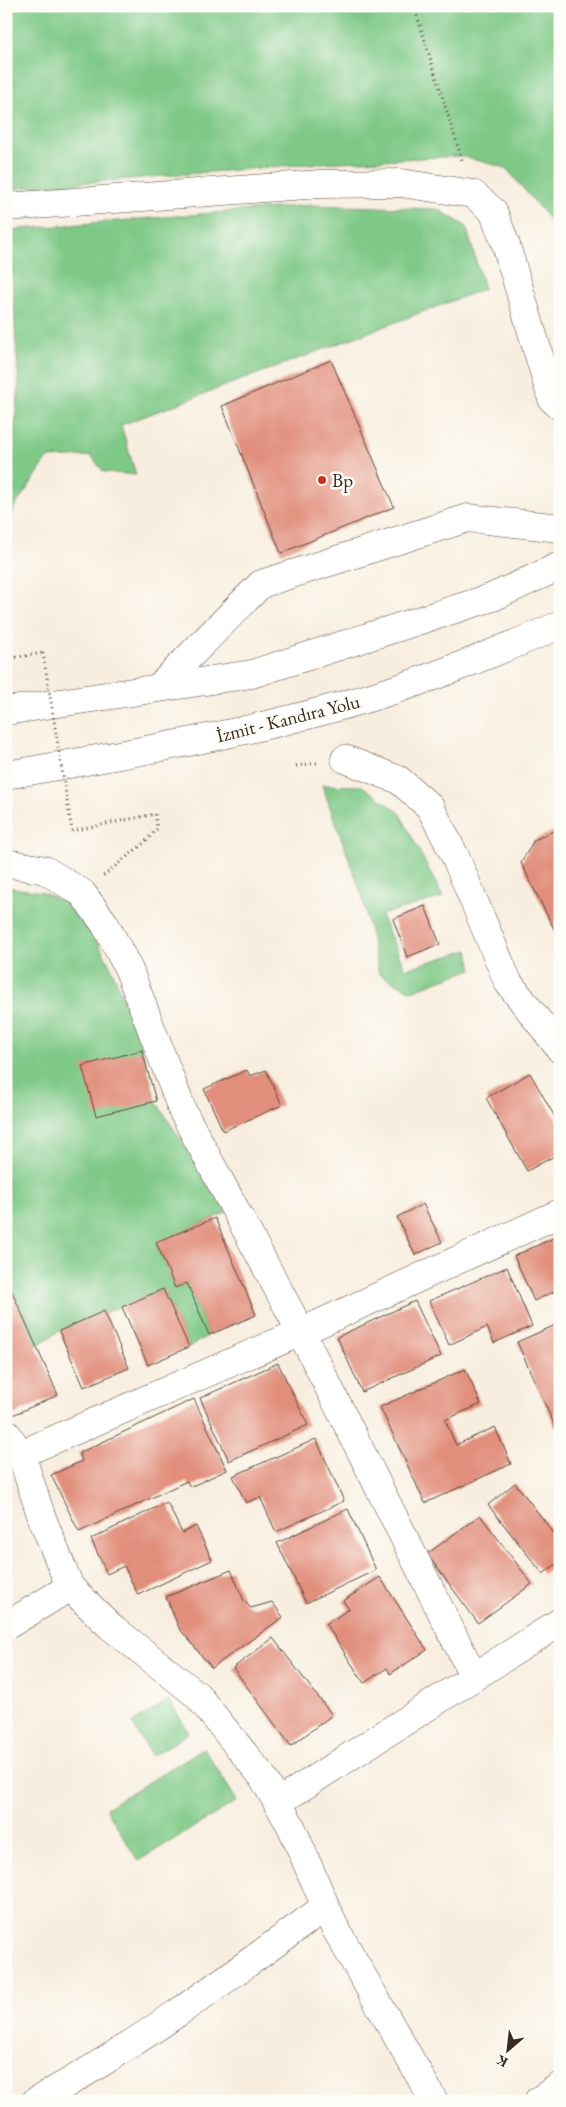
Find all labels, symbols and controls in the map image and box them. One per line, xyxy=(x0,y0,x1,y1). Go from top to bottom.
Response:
place label: Bp xyxy=(332,468,353,493)
marker: Bp xyxy=(316,474,328,486)
street label: İzmit - Kandıra Yolu xyxy=(214,689,363,748)
north arrow xyxy=(484,2024,534,2074)
text: K xyxy=(493,2051,511,2072)

